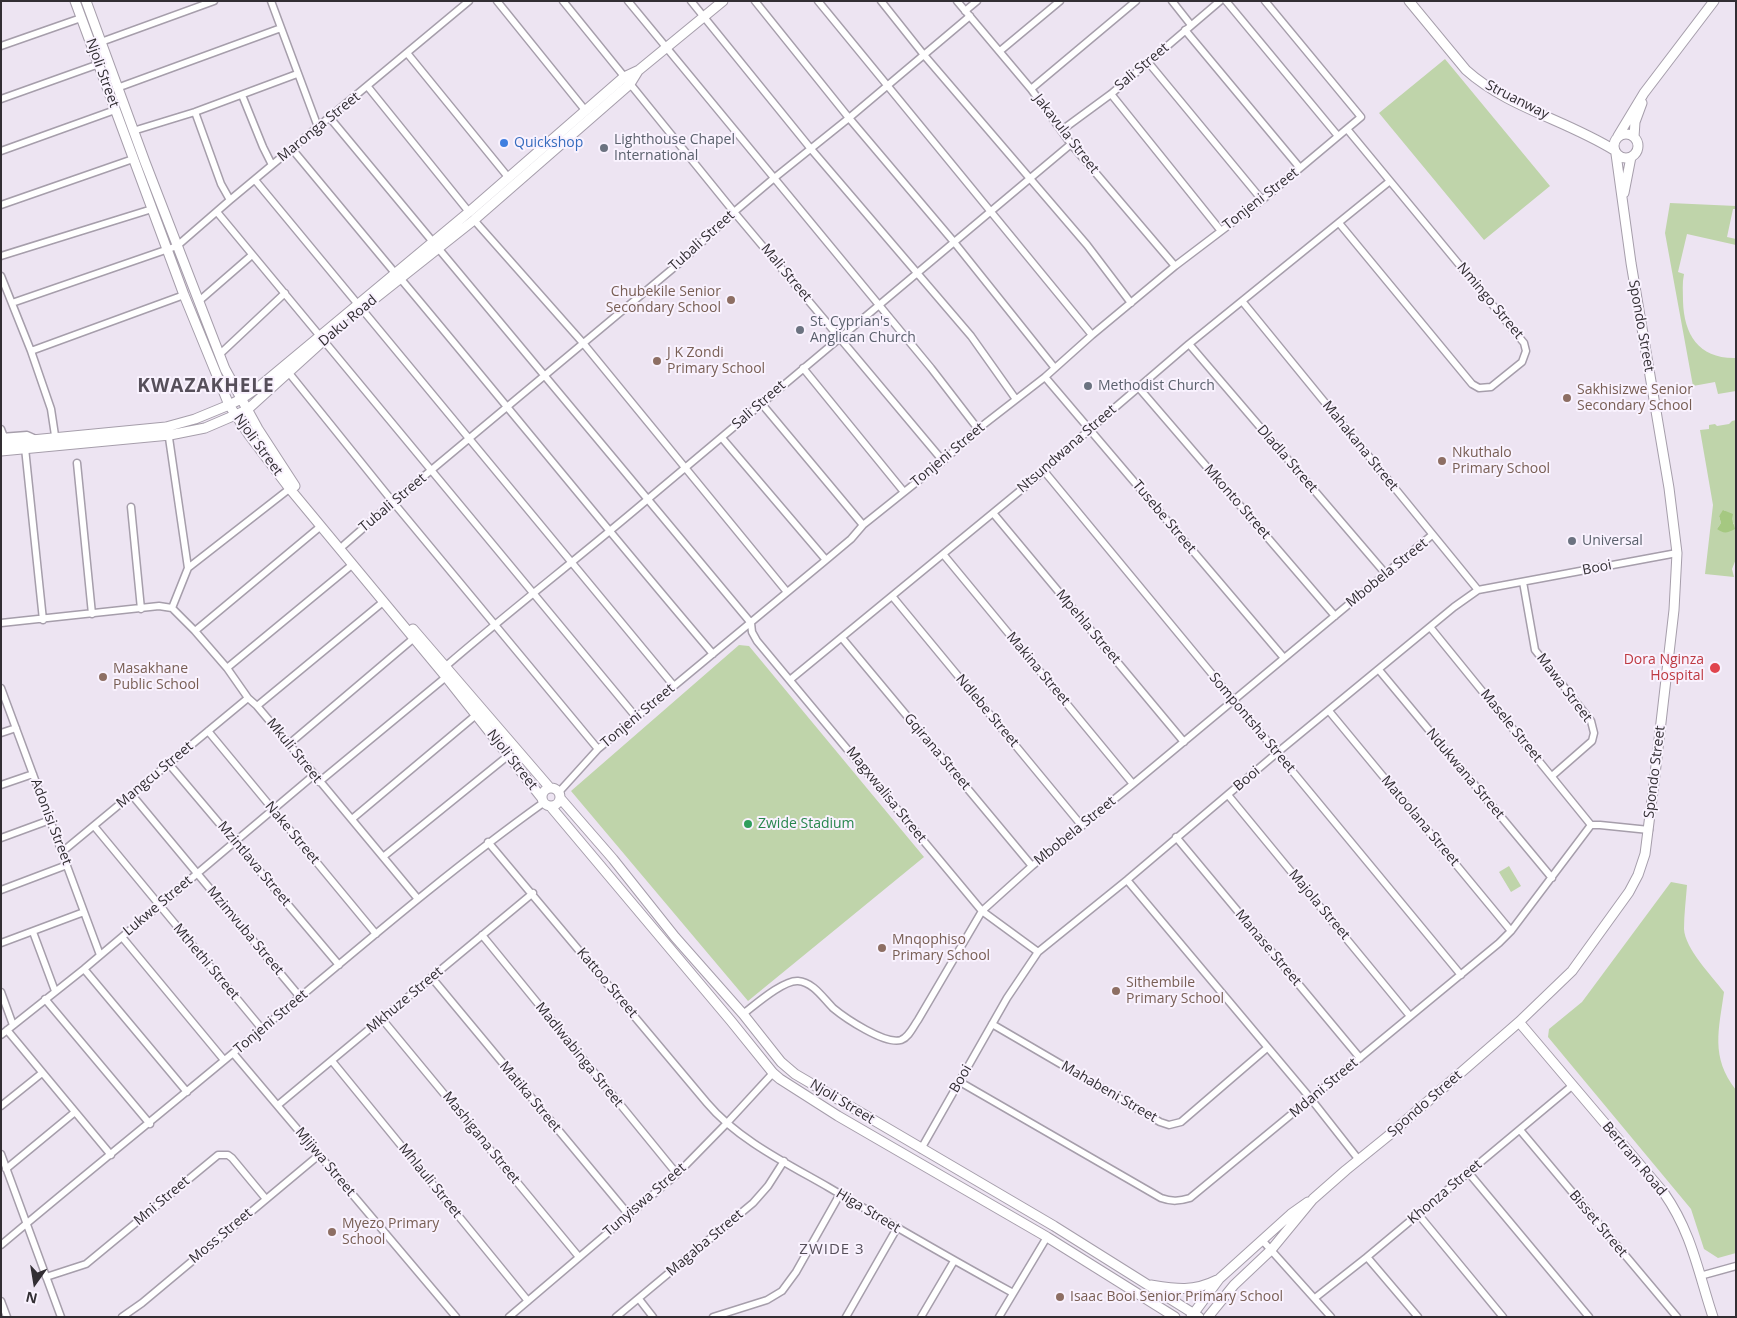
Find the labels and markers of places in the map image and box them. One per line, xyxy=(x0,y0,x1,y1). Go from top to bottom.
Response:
place label: Lighthouse Chapel International xyxy=(614,132,735,164)
place label: Quickshop xyxy=(514,135,583,151)
marker: Quickshop xyxy=(498,137,510,149)
marker: Lighthouse Chapel International xyxy=(598,142,610,154)
place label: Chubekile Senior Secondary School xyxy=(606,284,721,316)
marker: Chubekile Senior Secondary School xyxy=(725,294,737,306)
place label: St. Cyprian's Anglican Church xyxy=(810,314,916,347)
marker: St. Cyprian's Anglican Church xyxy=(794,324,806,336)
place label: J K Zondi Primary School xyxy=(667,345,765,378)
marker: J K Zondi Primary School xyxy=(651,355,663,367)
place label: Methodist Church xyxy=(1098,378,1215,394)
marker: Methodist Church xyxy=(1082,380,1094,392)
place label: Sakhisizwe Senior Secondary School xyxy=(1577,382,1693,414)
marker: Sakhisizwe Senior Secondary School xyxy=(1561,392,1573,404)
place label: Nkuthalo Primary School xyxy=(1452,445,1550,478)
marker: Nkuthalo Primary School xyxy=(1436,455,1448,467)
place label: Universal xyxy=(1582,533,1643,549)
marker: Universal xyxy=(1566,535,1578,547)
place label: Dora Nginza Hospital xyxy=(1624,652,1704,684)
place label: Masakhane Public School xyxy=(113,661,199,694)
marker: Dora Nginza Hospital xyxy=(1708,661,1722,675)
marker: Masakhane Public School xyxy=(97,671,109,683)
place label: Zwide Stadium xyxy=(758,816,855,832)
marker: Zwide Stadium xyxy=(742,818,754,830)
place label: Mnqophiso Primary School xyxy=(892,932,990,964)
marker: Mnqophiso Primary School xyxy=(876,942,888,954)
place label: Sithembile Primary School xyxy=(1126,975,1224,1008)
marker: Sithembile Primary School xyxy=(1110,985,1122,997)
place label: Myezo Primary School xyxy=(342,1216,439,1248)
marker: Myezo Primary School xyxy=(326,1226,338,1238)
place label: Isaac Booi Senior Primary School xyxy=(1070,1289,1283,1305)
marker: Isaac Booi Senior Primary School xyxy=(1054,1291,1066,1303)

